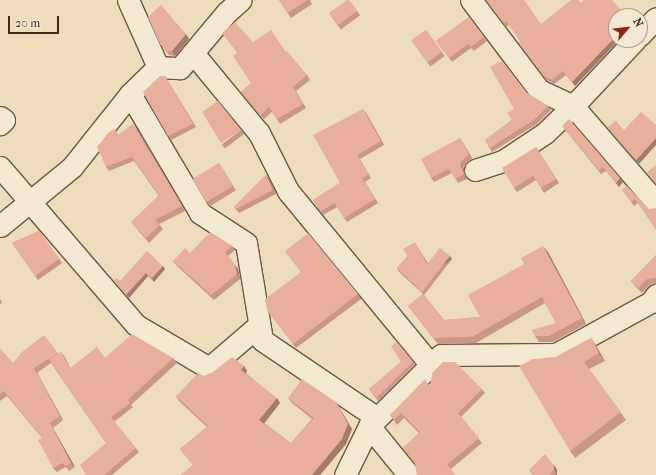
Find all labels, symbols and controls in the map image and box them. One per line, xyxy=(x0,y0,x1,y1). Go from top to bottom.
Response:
scale bar xyxy=(10,8,61,34)
north arrow xyxy=(608,8,648,48)
text: 20 m xyxy=(15,16,40,30)
text: N xyxy=(630,16,646,29)

